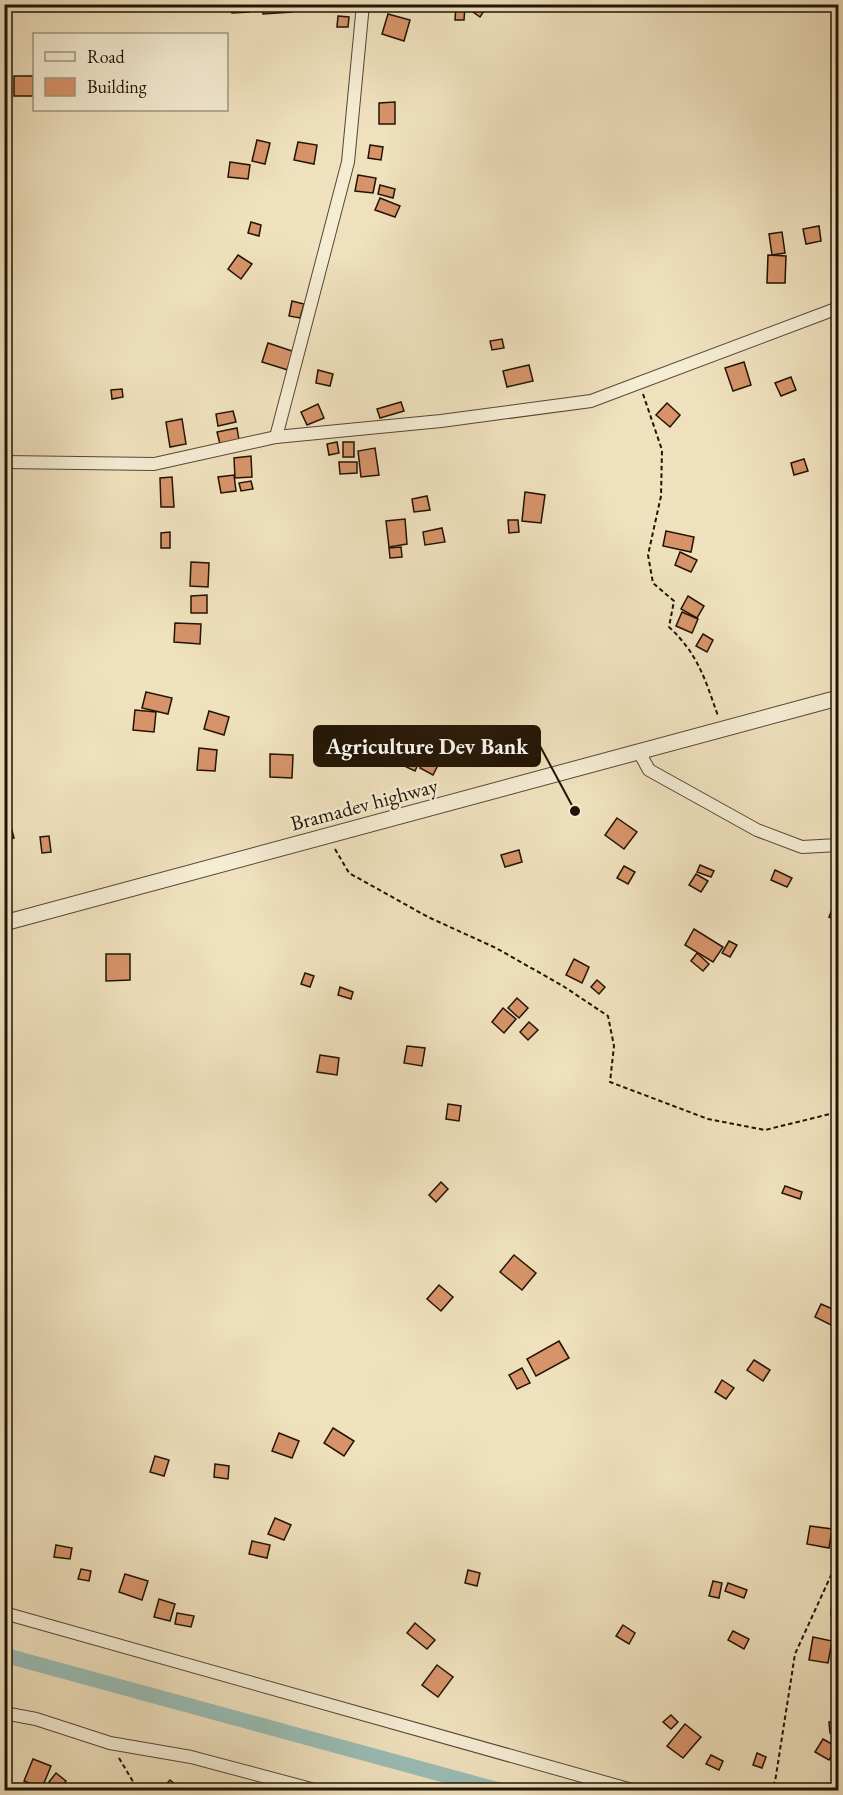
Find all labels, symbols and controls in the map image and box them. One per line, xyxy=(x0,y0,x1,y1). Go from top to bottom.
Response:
legend xyxy=(33,33,228,111)
text: Road xyxy=(87,45,126,68)
text: Building xyxy=(87,75,147,98)
callout: Agriculture Dev Bank xyxy=(314,726,540,766)
text: Agriculture Dev Bank xyxy=(325,732,529,761)
street label: Bramadev highway xyxy=(287,771,441,837)

